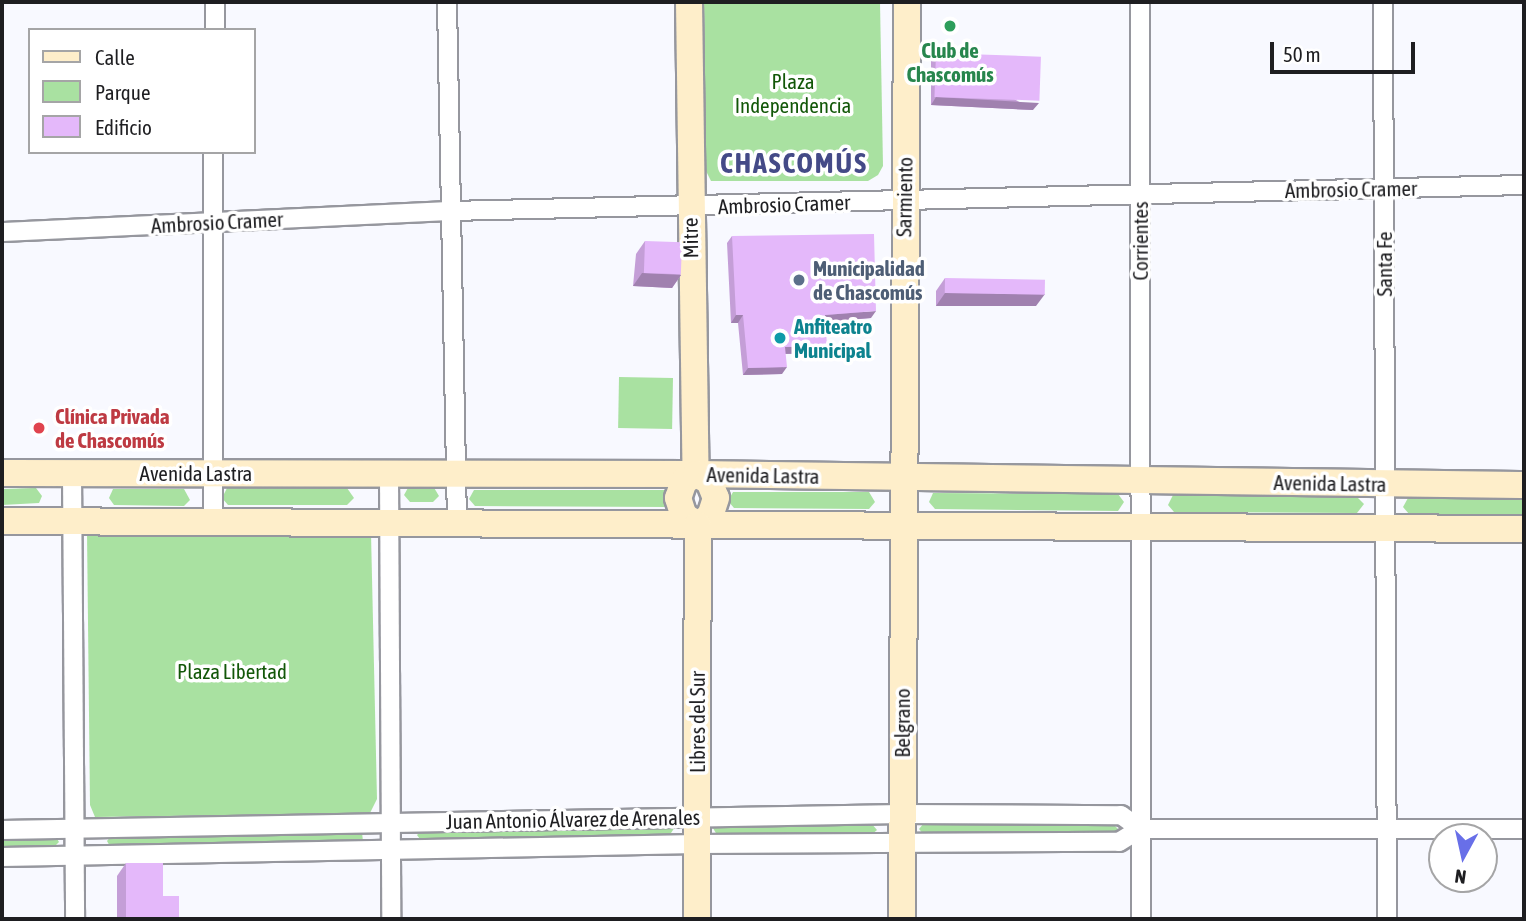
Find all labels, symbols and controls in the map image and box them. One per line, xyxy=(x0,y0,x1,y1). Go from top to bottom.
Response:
marker: Club de Chascomús xyxy=(942,18,958,34)
legend xyxy=(28,28,256,154)
scale bar xyxy=(1274,28,1419,72)
place label: Club de Chascomús xyxy=(906,37,994,87)
text: 50 m xyxy=(1283,42,1321,66)
text: Calle xyxy=(95,45,135,69)
park label: Plaza Independencia xyxy=(735,68,851,118)
text: Parque xyxy=(95,80,150,104)
text: Edificio xyxy=(95,115,152,139)
district label: CHASCOMÚS xyxy=(721,146,867,180)
street label: Sarmiento xyxy=(891,157,917,237)
street label: Ambrosio Cramer xyxy=(1285,175,1417,203)
street label: Ambrosio Cramer xyxy=(717,189,851,219)
street label: Corrientes xyxy=(1127,201,1153,281)
street label: Ambrosio Cramer xyxy=(150,206,284,238)
street label: Mitre xyxy=(677,217,703,259)
street label: Santa Fe xyxy=(1371,231,1397,297)
place label: Municipalidad de Chascomús xyxy=(813,255,925,305)
marker: Municipalidad de Chascomús xyxy=(791,272,807,288)
place label: Anfiteatro Municipal xyxy=(794,313,872,363)
marker: Anfiteatro Municipal xyxy=(772,330,788,346)
place label: Clínica Privada de Chascomús xyxy=(55,403,170,453)
marker: Clínica Privada de Chascomús xyxy=(29,418,49,438)
street label: Avenida Lastra xyxy=(140,460,252,486)
street label: Avenida Lastra xyxy=(706,461,820,489)
street label: Avenida Lastra xyxy=(1273,469,1387,497)
park label: Plaza Libertad xyxy=(177,658,287,684)
street label: Libres del Sur xyxy=(684,671,710,773)
street label: Belgrano xyxy=(889,688,915,758)
street label: Juan Antonio Álvarez de Arenales xyxy=(446,804,700,834)
north arrow xyxy=(1428,823,1498,893)
text: N xyxy=(1453,865,1467,888)

